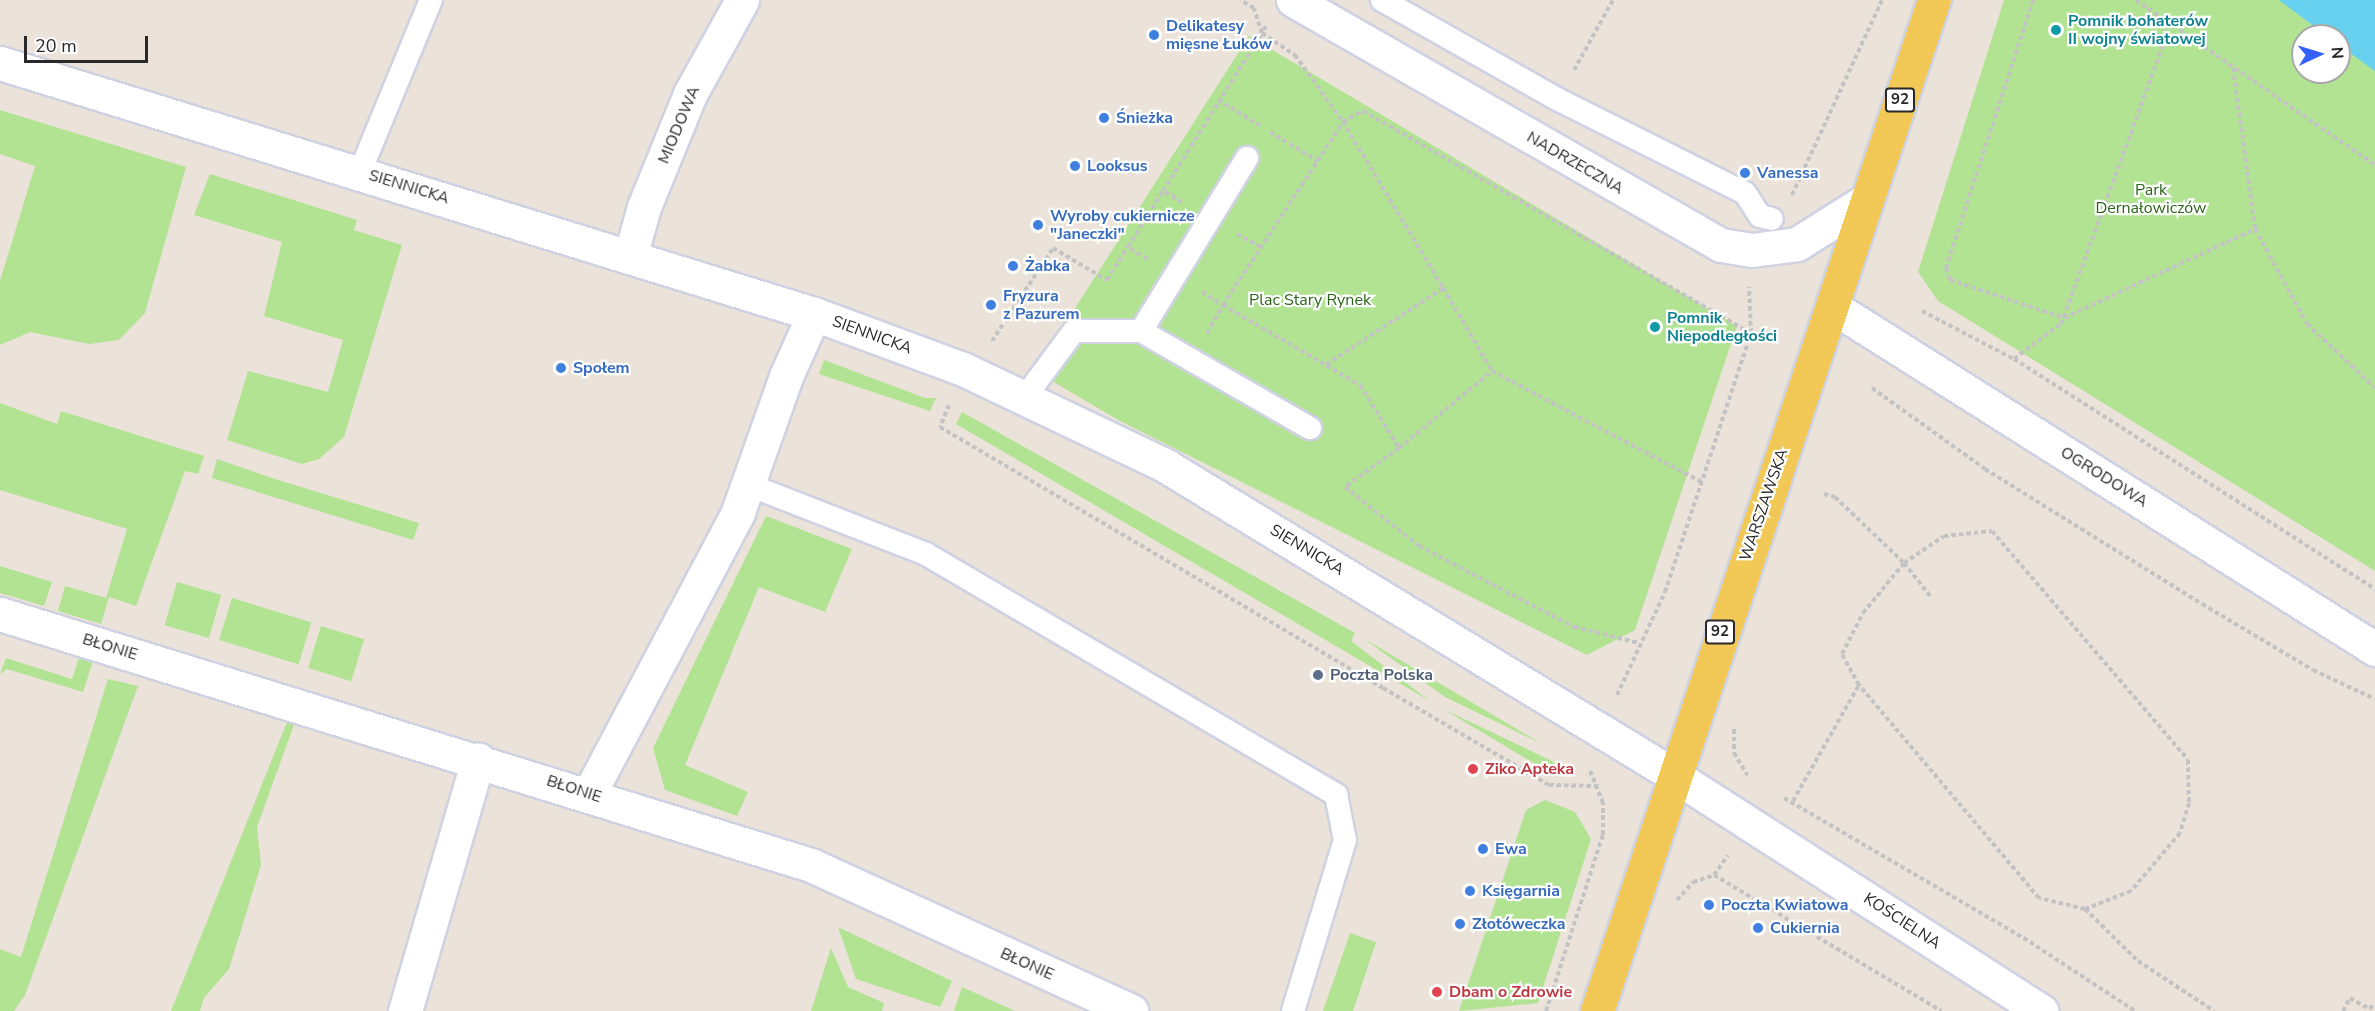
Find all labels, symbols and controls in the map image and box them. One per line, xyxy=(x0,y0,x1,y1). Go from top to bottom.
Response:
place label: Pomnik bohaterów II wojny światowej xyxy=(2068,11,2208,49)
place label: Delikatesy mięsne Łuków xyxy=(1166,16,1272,54)
marker: Pomnik bohaterów II wojny światowej xyxy=(2049,23,2063,37)
scale bar xyxy=(27,24,152,62)
north arrow xyxy=(2291,24,2351,84)
marker: Delikatesy mięsne Łuków xyxy=(1147,28,1161,42)
text: 20 m xyxy=(35,34,77,58)
text: N xyxy=(2326,46,2348,60)
street label: MIODOWA xyxy=(654,83,704,167)
road number: 92 xyxy=(1885,88,1915,112)
place label: Śnieżka xyxy=(1116,108,1173,128)
marker: Śnieżka xyxy=(1097,111,1111,125)
street label: NADRZECZNA xyxy=(1523,128,1627,198)
place label: Looksus xyxy=(1087,156,1148,176)
marker: Looksus xyxy=(1068,159,1082,173)
place label: Vanessa xyxy=(1757,163,1819,183)
street label: SIENNICKA xyxy=(366,166,452,208)
marker: Vanessa xyxy=(1738,166,1752,180)
park label: Park Dernałowiczów xyxy=(2095,180,2207,218)
place label: Wyroby cukiernicze "Janeczki" xyxy=(1050,206,1195,244)
marker: Wyroby cukiernicze "Janeczki" xyxy=(1031,218,1045,232)
place label: Żabka xyxy=(1025,256,1070,276)
marker: Żabka xyxy=(1006,259,1020,273)
place label: Fryzura z Pazurem xyxy=(1003,286,1079,324)
park label: Plac Stary Rynek xyxy=(1249,290,1371,310)
marker: Fryzura z Pazurem xyxy=(984,298,998,312)
place label: Pomnik Niepodległości xyxy=(1667,308,1777,346)
street label: SIENNICKA xyxy=(830,312,914,358)
marker: Pomnik Niepodległości xyxy=(1648,320,1662,334)
place label: Społem xyxy=(573,358,630,378)
marker: Społem xyxy=(554,361,568,375)
street label: OGRODOWA xyxy=(2057,443,2151,511)
street label: WARSZAWSKA xyxy=(1736,446,1792,564)
street label: SIENNICKA xyxy=(1266,520,1348,580)
road number: 92 xyxy=(1705,620,1735,644)
street label: BŁONIE xyxy=(80,630,140,664)
place label: Poczta Polska xyxy=(1330,665,1433,685)
marker: Poczta Polska xyxy=(1311,668,1325,682)
place label: Ziko Apteka xyxy=(1485,759,1574,779)
marker: Ziko Apteka xyxy=(1466,762,1480,776)
street label: BŁONIE xyxy=(544,771,604,807)
place label: Ewa xyxy=(1495,839,1527,859)
marker: Ewa xyxy=(1476,842,1490,856)
place label: Księgarnia xyxy=(1482,881,1560,901)
marker: Księgarnia xyxy=(1463,884,1477,898)
street label: KOŚCIELNA xyxy=(1860,889,1944,953)
place label: Poczta Kwiatowa xyxy=(1721,895,1849,915)
marker: Poczta Kwiatowa xyxy=(1702,898,1716,912)
place label: Złotóweczka xyxy=(1472,914,1566,934)
marker: Złotóweczka xyxy=(1453,917,1467,931)
place label: Cukiernia xyxy=(1770,918,1840,938)
marker: Cukiernia xyxy=(1751,921,1765,935)
street label: BŁONIE xyxy=(997,944,1057,984)
place label: Dbam o Zdrowie xyxy=(1449,982,1572,1002)
marker: Dbam o Zdrowie xyxy=(1430,985,1444,999)

